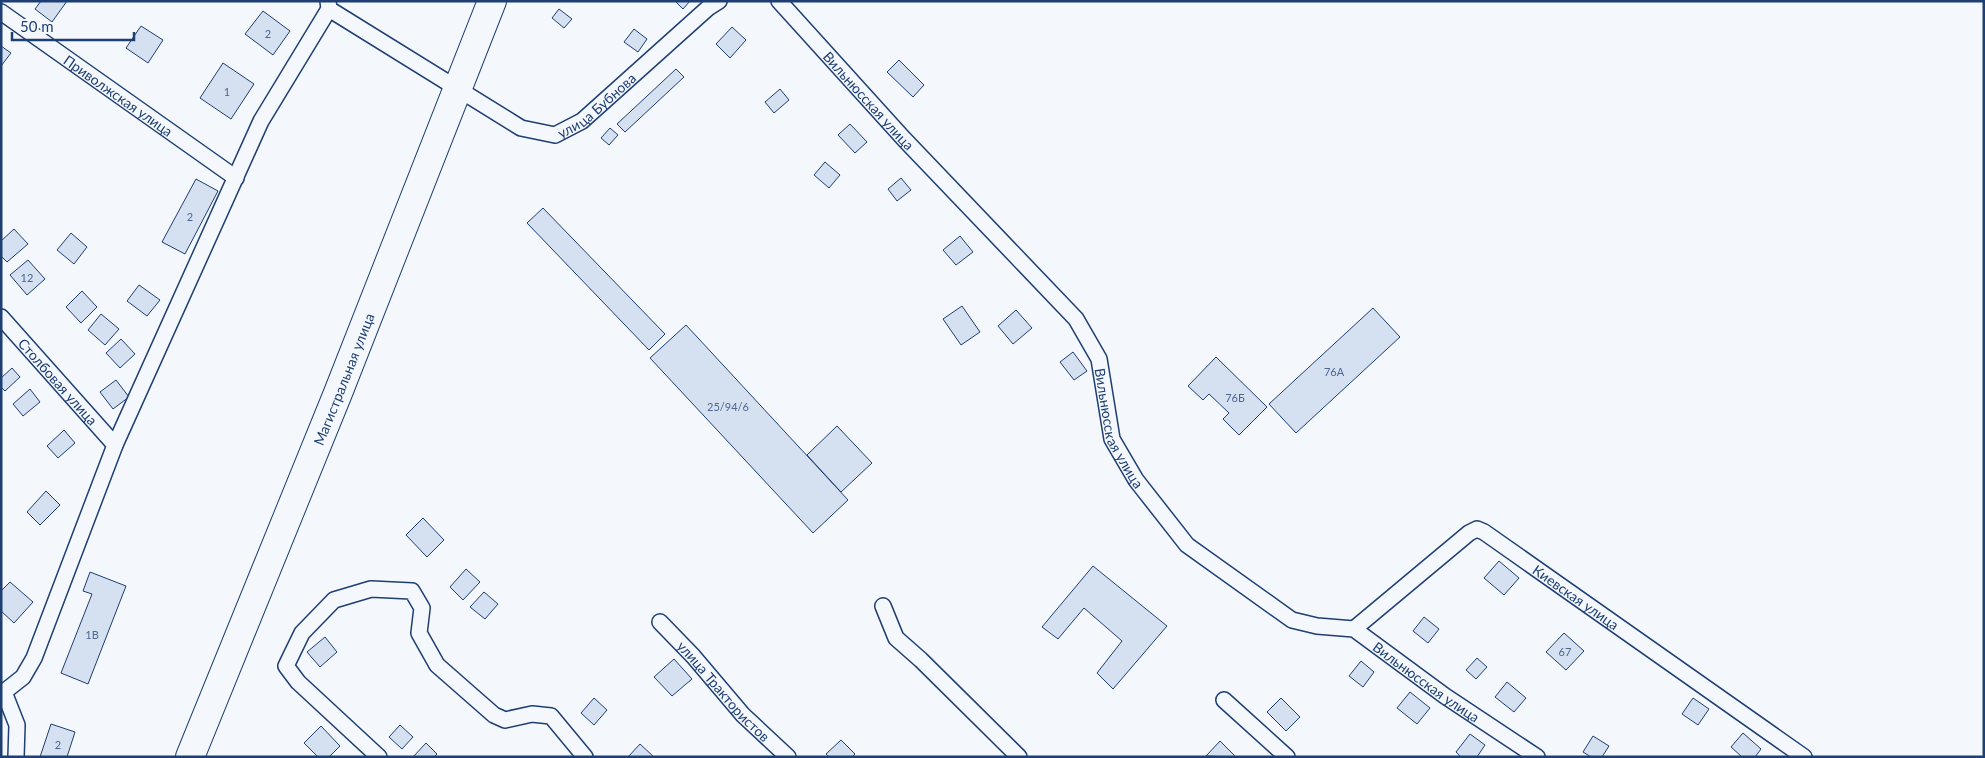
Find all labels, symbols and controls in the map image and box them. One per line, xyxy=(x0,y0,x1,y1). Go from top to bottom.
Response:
scale bar xyxy=(12,10,135,42)
text: 50 m xyxy=(20,17,54,35)
house number: 2 xyxy=(265,27,271,40)
street label: Вильнюсская улица xyxy=(820,48,918,153)
street label: Приволжская улица xyxy=(61,51,176,139)
street label: улица Бубнова xyxy=(554,69,639,141)
house number: 1 xyxy=(224,85,230,98)
house number: 2 xyxy=(187,210,193,223)
house number: 12 xyxy=(21,271,33,284)
street label: Магистральная улица xyxy=(309,310,377,447)
street label: Столбовая улица xyxy=(15,334,101,428)
house number: 76А xyxy=(1324,365,1345,378)
street label: Вильнюсская улица xyxy=(1092,367,1147,491)
house number: 76Б xyxy=(1225,391,1245,404)
house number: 25/94/6 xyxy=(707,400,749,413)
street label: Киевская улица xyxy=(1530,561,1623,633)
house number: 1В xyxy=(85,628,99,641)
street label: улица Трактористов xyxy=(674,637,774,745)
street label: Вильнюсская улица xyxy=(1370,638,1483,725)
house number: 67 xyxy=(1559,645,1571,658)
house number: 2 xyxy=(55,738,61,751)

